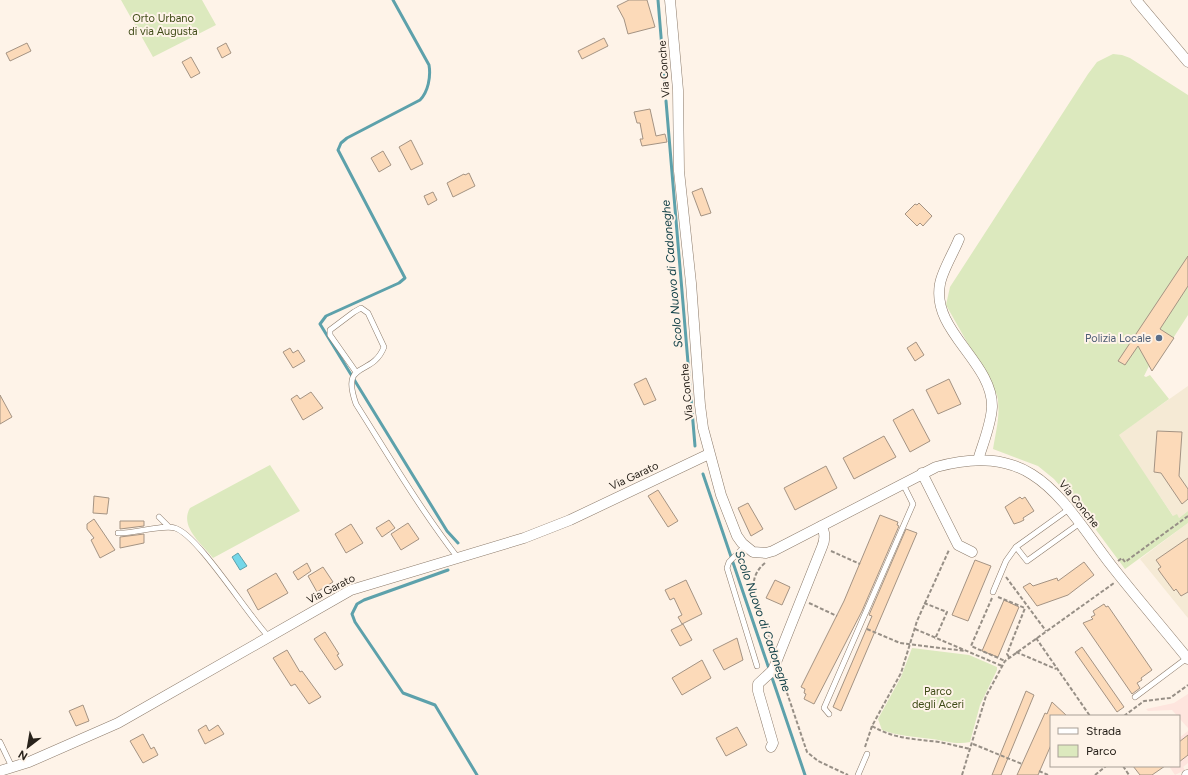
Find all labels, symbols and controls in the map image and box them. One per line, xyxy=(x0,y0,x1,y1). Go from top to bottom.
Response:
park label: Orto Urbano di via Augusta xyxy=(128,12,198,38)
street label: Via Conche xyxy=(656,40,672,98)
water label: Scolo Nuovo di Cadoneghe xyxy=(659,199,685,349)
place label: Polizia Locale xyxy=(1085,332,1151,345)
marker: Polizia Locale xyxy=(1154,333,1164,343)
street label: Via Conche xyxy=(678,363,696,421)
street label: Via Garato xyxy=(608,459,660,493)
street label: Via Conche xyxy=(1056,478,1102,530)
water label: Scolo Nuovo di Cadoneghe xyxy=(732,549,794,694)
street label: Via Garato xyxy=(305,571,357,607)
park label: Parco degli Aceri xyxy=(912,685,964,711)
legend xyxy=(1050,715,1180,767)
text: Strada xyxy=(1086,724,1121,738)
north arrow xyxy=(8,727,48,767)
text: Parco xyxy=(1086,744,1116,758)
text: N xyxy=(16,747,30,763)

